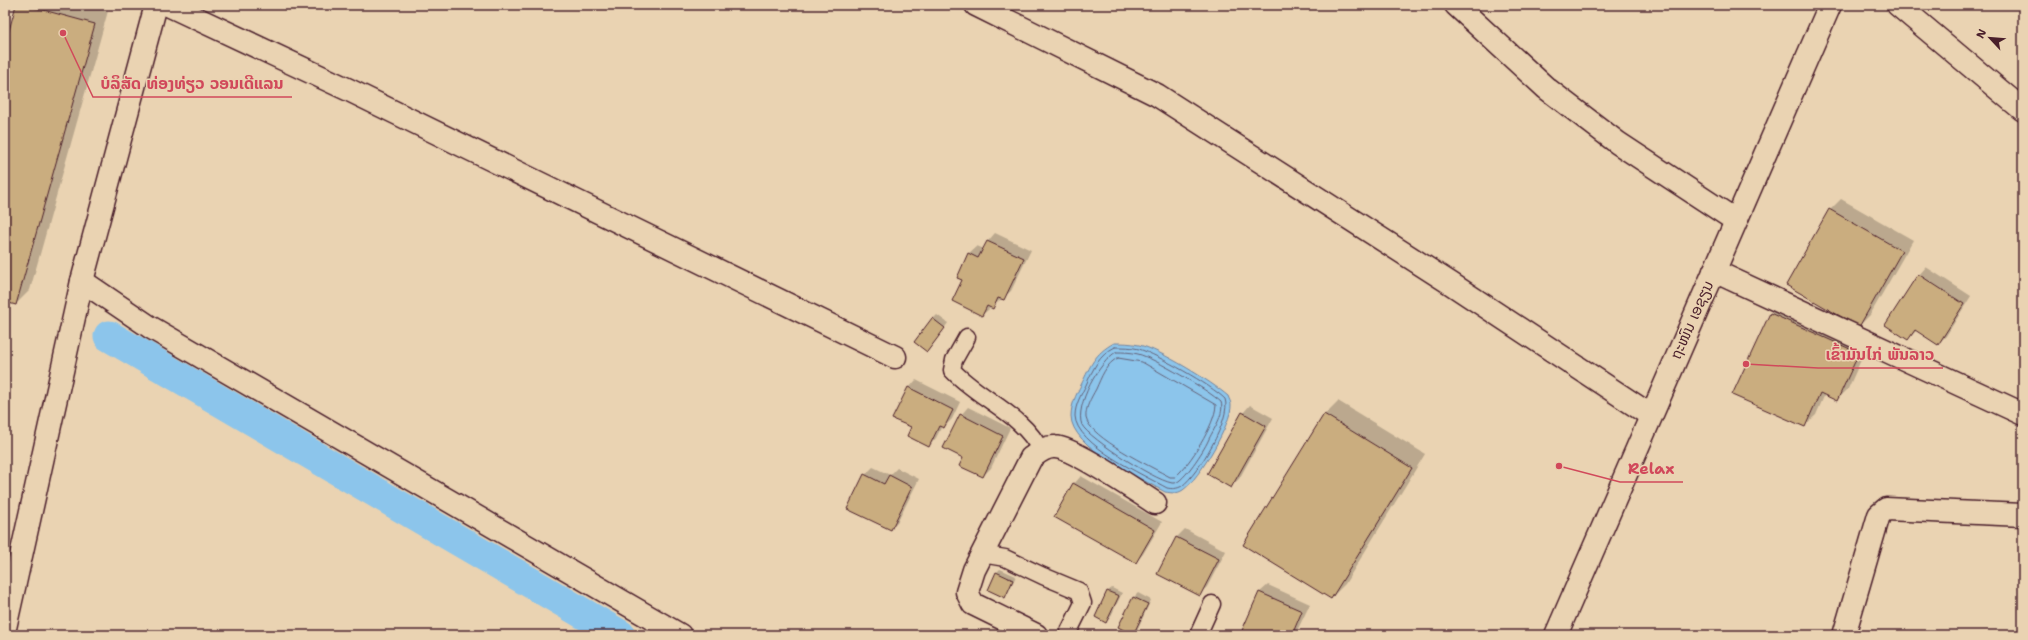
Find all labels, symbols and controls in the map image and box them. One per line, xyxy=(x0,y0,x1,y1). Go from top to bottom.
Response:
north arrow xyxy=(1970,18,2010,58)
text: N xyxy=(1973,26,1990,41)
callout: ບໍລິສັດ ທ່ອງທ່ຽວ ວອນເດີແລນ xyxy=(93,69,292,97)
text: ບໍລິສັດ ທ່ອງທ່ຽວ ວອນເດີແລນ xyxy=(101,73,283,94)
street label: ຖະໜົນ ເອຊຽນ xyxy=(1666,277,1718,363)
callout: ເຂົ້າມັນໄກ່ ພັນລາວ xyxy=(1818,340,1943,368)
text: ເຂົ້າມັນໄກ່ ພັນລາວ xyxy=(1826,342,1934,365)
callout: Relax xyxy=(1620,454,1683,482)
text: Relax xyxy=(1628,458,1674,479)

